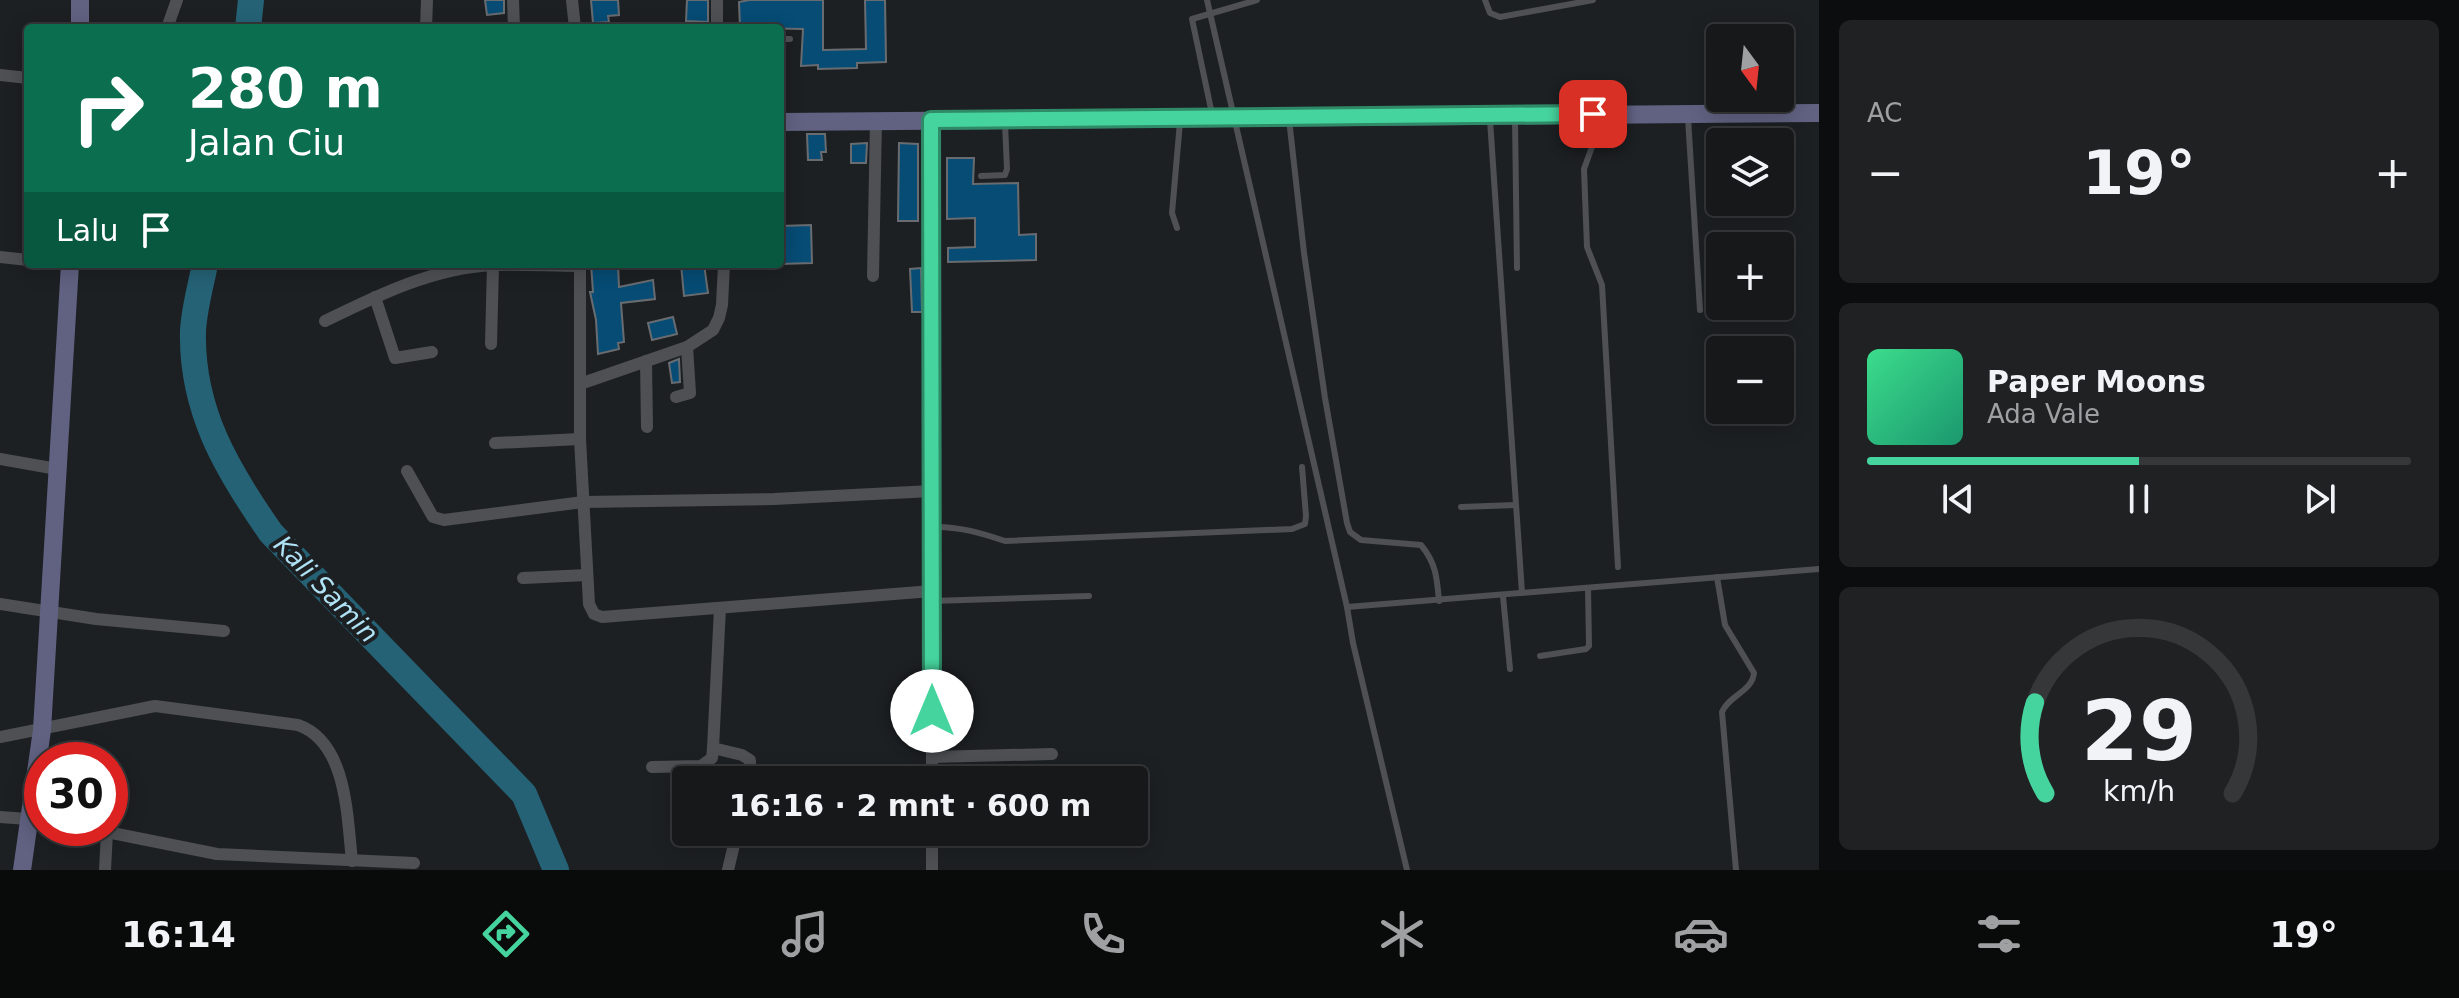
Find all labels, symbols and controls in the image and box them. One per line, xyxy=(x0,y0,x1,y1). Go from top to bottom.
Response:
north arrow xyxy=(1706,24,1794,112)
map controls xyxy=(1706,24,1794,424)
text: 280 m xyxy=(188,55,383,120)
icon: right xyxy=(56,56,160,160)
pin xyxy=(1559,80,1627,148)
icon: arrive xyxy=(1571,92,1615,136)
text: AC xyxy=(1867,98,1902,128)
text: Jalan Ciu xyxy=(188,122,345,163)
button: layers xyxy=(1706,128,1794,216)
text: 19° xyxy=(2082,138,2196,208)
text: − xyxy=(1867,147,1904,198)
text: + xyxy=(2374,147,2411,198)
icon: arrive xyxy=(134,208,178,252)
text: Lalu xyxy=(56,213,118,248)
button: + xyxy=(1706,232,1794,320)
button: − xyxy=(1706,336,1794,424)
text: Paper Moons xyxy=(1987,364,2206,399)
text: Ada Vale xyxy=(1987,399,2100,429)
icon: previous xyxy=(1936,477,1980,521)
icon: pause xyxy=(2117,477,2161,521)
icon: next xyxy=(2298,477,2342,521)
water label: Kali Samin xyxy=(268,530,384,648)
position arrow xyxy=(890,669,974,753)
text: 29 xyxy=(2081,683,2197,780)
speed limit sign: 30 xyxy=(24,742,128,846)
text: km/h xyxy=(2103,775,2175,809)
text: 16:16 · 2 mnt · 600 m xyxy=(729,788,1091,823)
icon: directions xyxy=(478,906,534,962)
icon: music xyxy=(777,906,833,962)
icon: phone xyxy=(1075,906,1131,962)
icon: climate xyxy=(1374,906,1430,962)
icon: car xyxy=(1673,906,1729,962)
icon: filters xyxy=(1971,906,2027,962)
text: 16:14 xyxy=(121,914,236,955)
text: 19° xyxy=(2270,914,2338,955)

